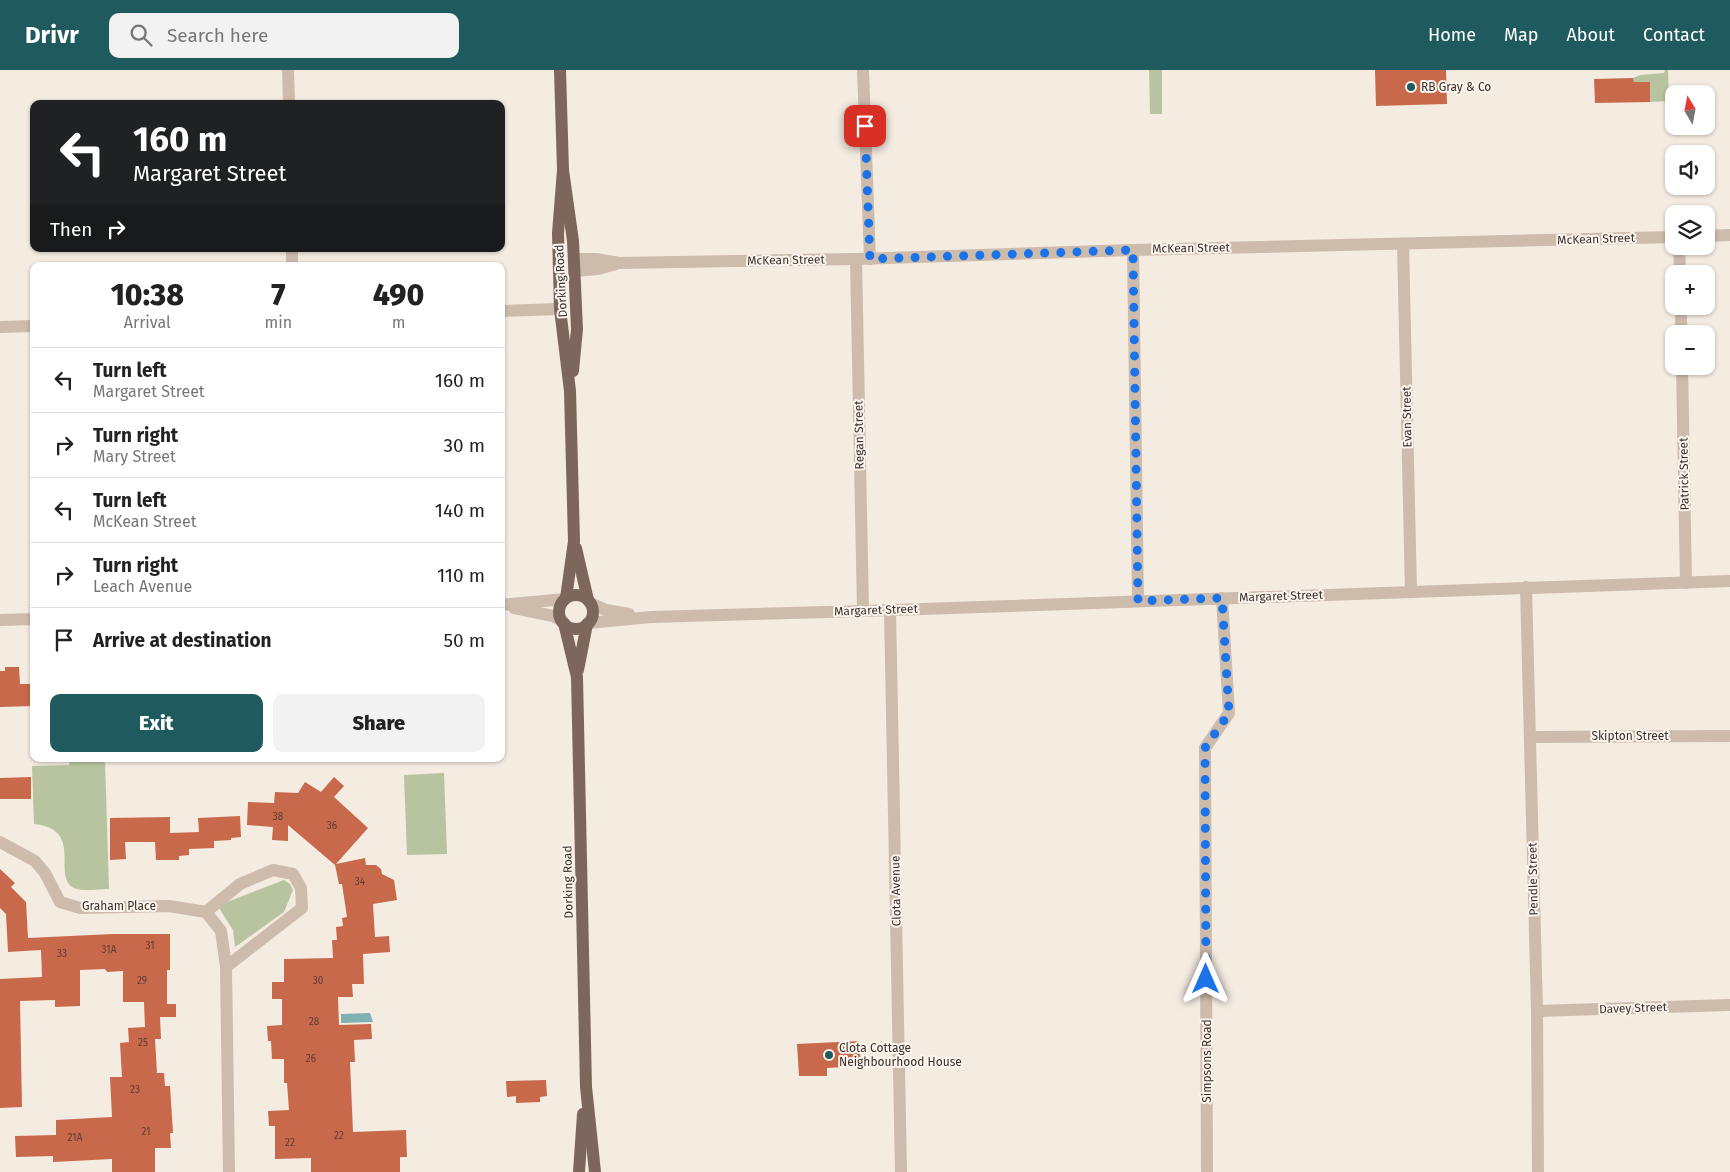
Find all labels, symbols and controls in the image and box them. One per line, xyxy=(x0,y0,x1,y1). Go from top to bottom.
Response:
search box xyxy=(109,13,459,58)
text: Drivr xyxy=(25,21,79,49)
icon: search xyxy=(127,21,155,49)
text: Search here xyxy=(167,24,268,47)
text: Home xyxy=(1428,24,1476,46)
text: Map xyxy=(1504,24,1538,46)
text: About xyxy=(1566,24,1615,46)
text: Contact xyxy=(1643,24,1705,46)
place label: RB Gray & Co xyxy=(1421,80,1491,94)
marker: RB Gray & Co xyxy=(1405,81,1417,93)
north arrow xyxy=(1665,85,1715,135)
map controls xyxy=(1665,85,1715,375)
pin xyxy=(844,105,886,147)
icon: arrive xyxy=(851,112,879,140)
text: 160 m xyxy=(133,118,227,160)
icon: left xyxy=(50,120,115,185)
button: sound xyxy=(1665,145,1715,195)
text: Margaret Street xyxy=(133,160,287,187)
button: layers xyxy=(1665,205,1715,255)
icon: right xyxy=(102,215,130,243)
text: Then xyxy=(50,218,92,241)
street label: McKean Street xyxy=(1557,231,1636,247)
street label: McKean Street xyxy=(1152,240,1231,256)
street label: Dorking Road xyxy=(552,244,570,318)
street label: McKean Street xyxy=(747,252,826,268)
button: + xyxy=(1665,265,1715,315)
text: 10:38 xyxy=(111,277,184,313)
text: 7 xyxy=(271,277,285,313)
text: 490 xyxy=(373,277,424,313)
text: Arrival xyxy=(124,313,171,332)
text: min xyxy=(264,313,292,332)
text: m xyxy=(392,313,405,332)
button: − xyxy=(1665,325,1715,375)
text: Turn left xyxy=(93,359,167,382)
icon: left xyxy=(50,366,78,394)
text: 160 m xyxy=(435,369,485,392)
text: Margaret Street xyxy=(93,382,205,401)
street label: Evan Street xyxy=(1399,386,1415,448)
street label: Regan Street xyxy=(851,400,867,470)
text: Turn right xyxy=(93,424,178,447)
icon: right xyxy=(50,431,78,459)
text: 30 m xyxy=(444,434,485,457)
street label: Patrick Street xyxy=(1676,437,1692,511)
text: Mary Street xyxy=(93,447,176,466)
text: Turn left xyxy=(93,489,167,512)
icon: left xyxy=(50,496,78,524)
text: 140 m xyxy=(435,499,485,522)
text: McKean Street xyxy=(93,512,197,531)
text: Turn right xyxy=(93,554,178,577)
icon: right xyxy=(50,561,78,589)
text: 110 m xyxy=(437,564,485,587)
text: Leach Avenue xyxy=(93,577,192,596)
street label: Margaret Street xyxy=(1239,588,1324,604)
street label: Margaret Street xyxy=(834,602,919,618)
icon: arrive xyxy=(50,626,78,654)
text: Arrive at destination xyxy=(93,629,272,652)
text: 50 m xyxy=(444,629,485,652)
button: Exit xyxy=(50,694,263,752)
button: Share xyxy=(273,694,485,752)
street label: Skipton Street xyxy=(1591,729,1669,743)
house number: 38 xyxy=(273,811,284,823)
house number: 36 xyxy=(327,820,337,832)
street label: Pendle Street xyxy=(1525,842,1541,916)
street label: Dorking Road xyxy=(560,845,576,919)
street label: Clota Avenue xyxy=(888,855,904,927)
house number: 34 xyxy=(355,876,366,888)
street label: Graham Place xyxy=(82,899,156,913)
house number: 31 xyxy=(145,940,155,952)
house number: 31A xyxy=(102,944,117,956)
house number: 33 xyxy=(57,948,67,960)
position arrow xyxy=(1179,952,1231,1004)
house number: 29 xyxy=(137,975,147,987)
house number: 30 xyxy=(313,975,324,987)
street label: Davey Street xyxy=(1599,1000,1668,1016)
house number: 28 xyxy=(309,1016,320,1028)
street label: Simpsons Road xyxy=(1200,1019,1214,1103)
house number: 25 xyxy=(138,1037,148,1049)
place label: Clota Cottage Neighbourhood House xyxy=(839,1041,962,1069)
marker: Clota Cottage Neighbourhood House xyxy=(823,1049,835,1061)
house number: 26 xyxy=(306,1053,316,1065)
house number: 23 xyxy=(130,1084,140,1096)
house number: 21 xyxy=(141,1126,151,1138)
house number: 22 xyxy=(334,1130,344,1142)
house number: 21A xyxy=(68,1132,83,1144)
house number: 22 xyxy=(285,1137,295,1149)

